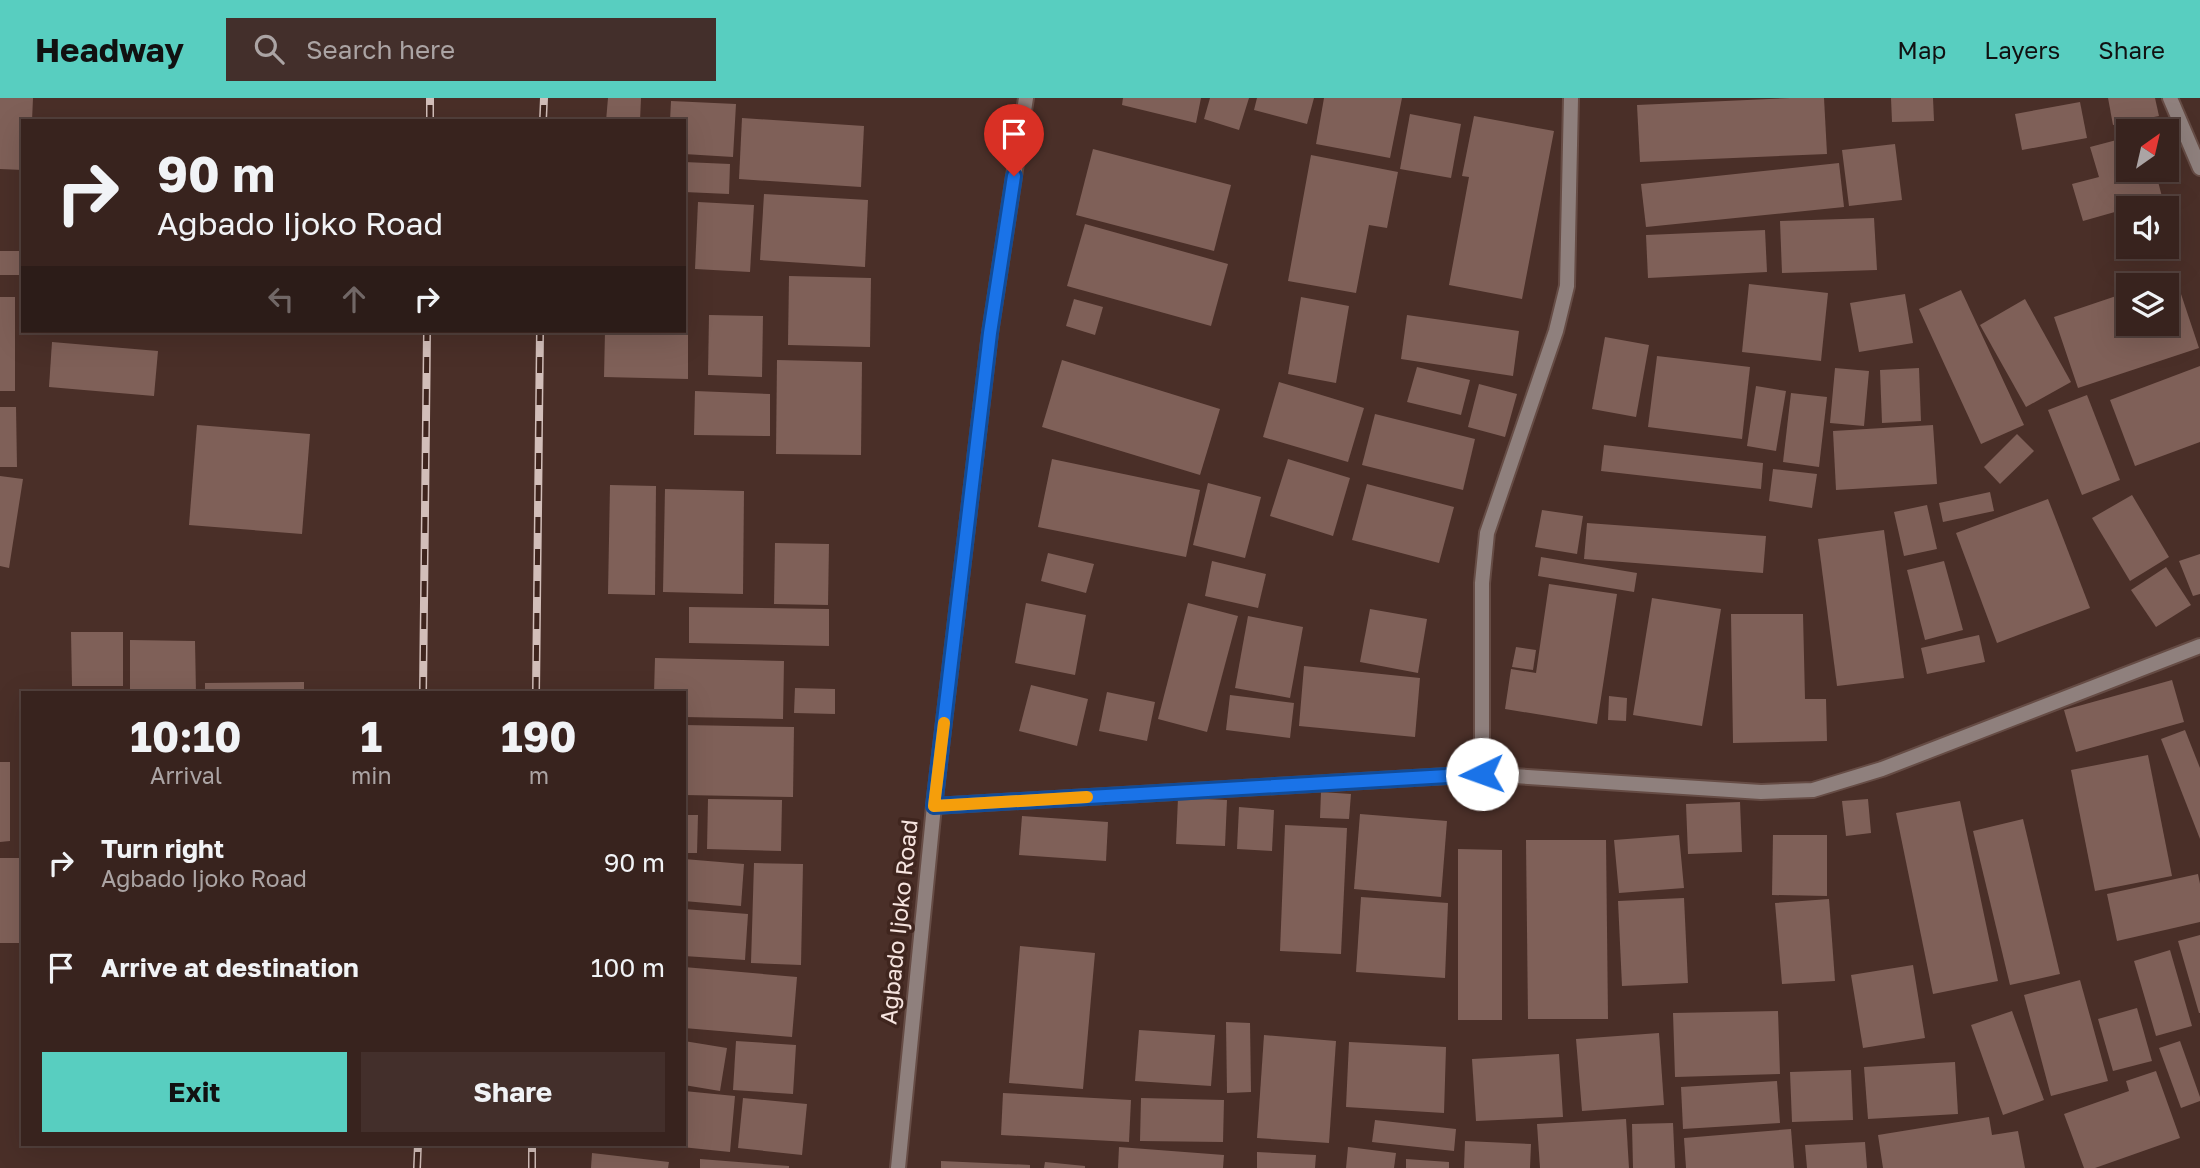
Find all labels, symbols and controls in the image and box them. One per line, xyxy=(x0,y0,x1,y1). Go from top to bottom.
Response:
search box xyxy=(226,18,716,81)
text: Headway xyxy=(35,30,184,69)
icon: search xyxy=(250,30,288,68)
text: Search here xyxy=(306,34,455,65)
text: Map xyxy=(1897,35,1946,64)
text: Layers xyxy=(1984,35,2060,64)
text: Share xyxy=(2098,35,2165,64)
pin xyxy=(984,104,1044,176)
icon: arrive xyxy=(995,115,1033,153)
north arrow xyxy=(2116,119,2179,182)
map controls xyxy=(2116,119,2179,336)
text: 90 m xyxy=(157,144,275,203)
icon: right xyxy=(42,147,133,238)
button: sound xyxy=(2116,196,2179,259)
text: Agbado Ijoko Road xyxy=(157,204,443,242)
button: layers xyxy=(2116,273,2179,336)
icon: left xyxy=(262,280,300,318)
icon: ahead xyxy=(335,280,373,318)
icon: right xyxy=(408,280,446,318)
text: 10:10 xyxy=(130,711,242,761)
text: 1 xyxy=(361,711,382,761)
text: 190 xyxy=(501,711,577,761)
position arrow xyxy=(1445,737,1519,811)
text: Arrival xyxy=(150,761,222,789)
text: min xyxy=(351,761,392,789)
text: m xyxy=(529,761,549,789)
street label: Agbado Ijoko Road xyxy=(873,818,923,1026)
text: Turn right xyxy=(101,833,224,864)
icon: right xyxy=(42,844,80,882)
text: 90 m xyxy=(604,847,665,878)
text: Agbado Ijoko Road xyxy=(101,864,307,892)
icon: arrive xyxy=(42,949,80,987)
text: Arrive at destination xyxy=(101,952,359,983)
text: 100 m xyxy=(591,952,665,983)
button: Exit xyxy=(42,1052,347,1132)
button: Share xyxy=(361,1052,665,1132)

